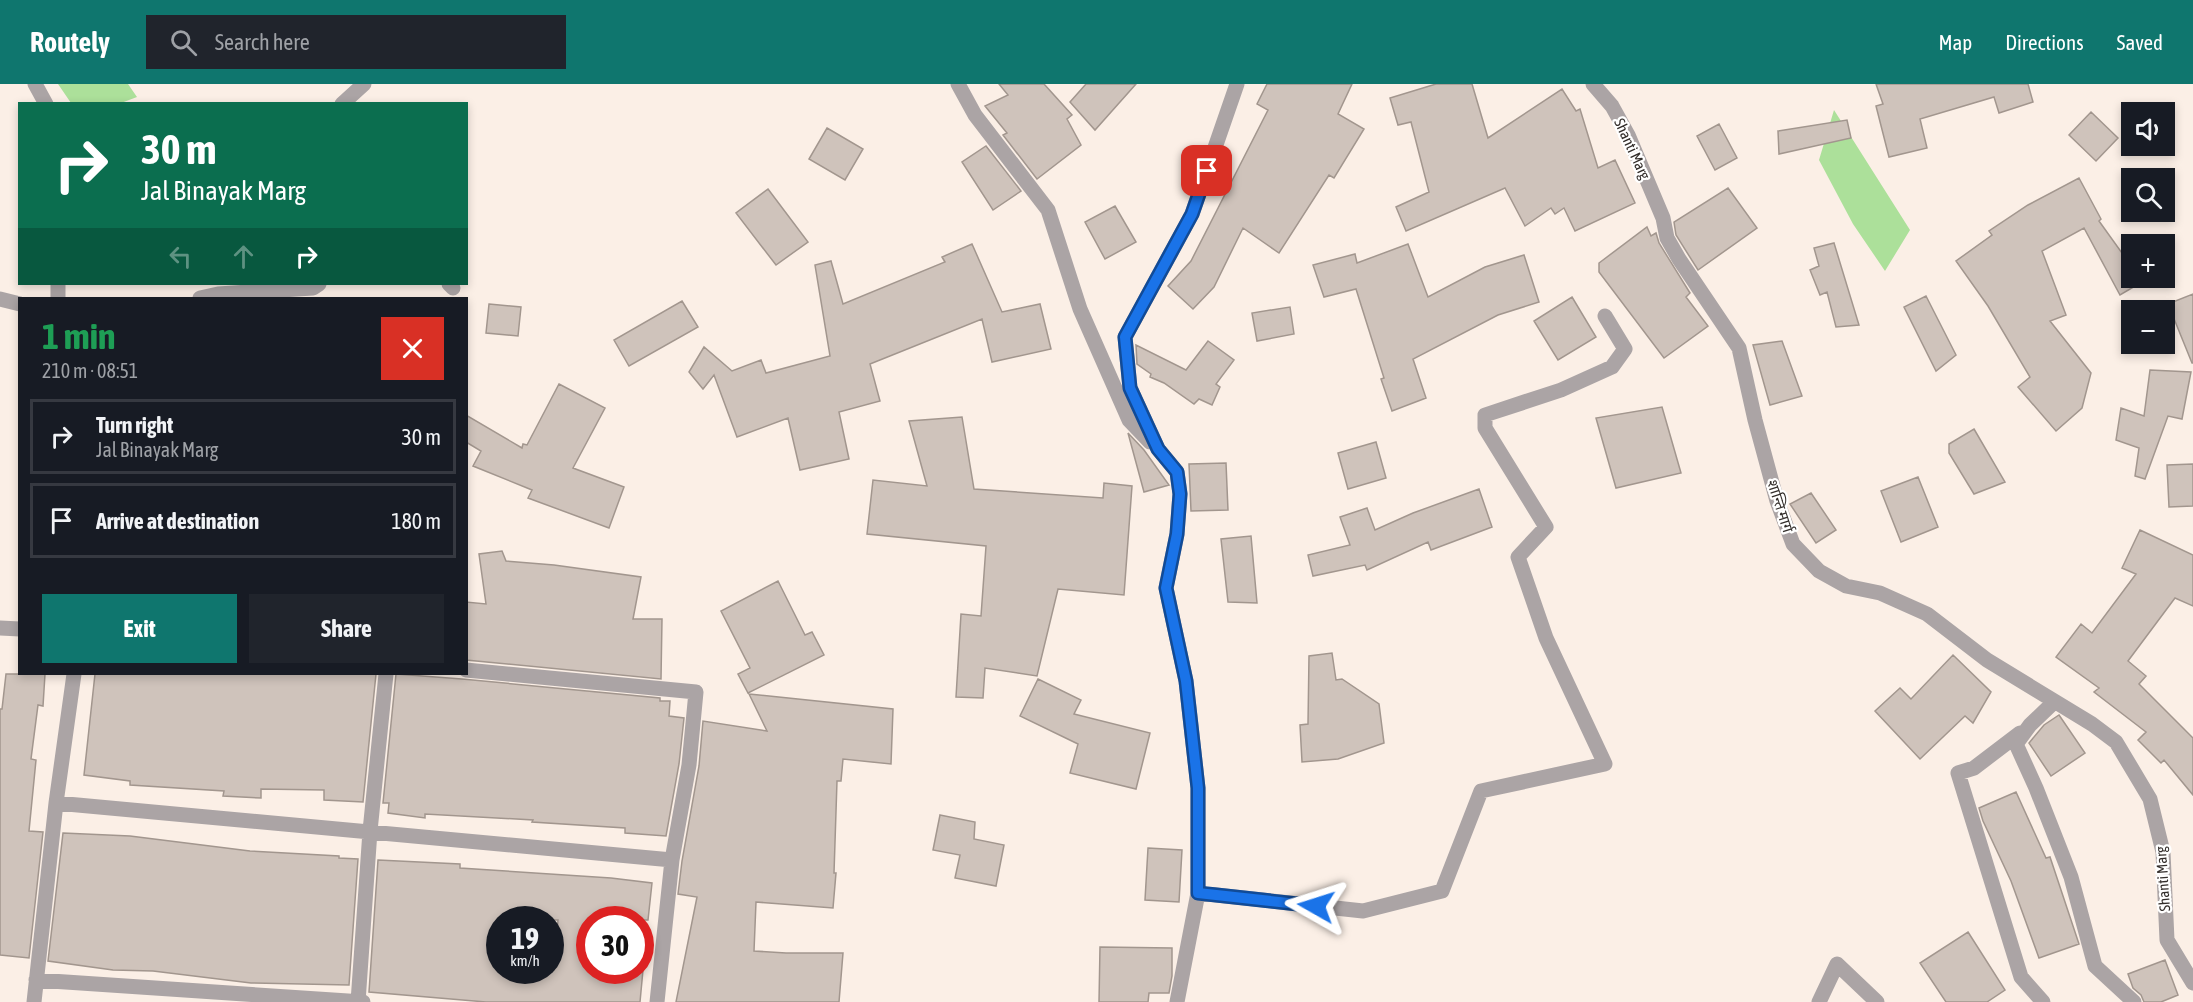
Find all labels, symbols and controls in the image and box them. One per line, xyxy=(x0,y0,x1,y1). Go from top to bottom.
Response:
search box xyxy=(146,15,566,69)
text: Routely xyxy=(30,26,110,58)
icon: search xyxy=(167,26,200,59)
text: Search here xyxy=(215,29,310,55)
text: Map xyxy=(1938,30,1972,54)
text: Directions xyxy=(2005,30,2084,54)
text: Saved xyxy=(2117,30,2163,54)
map controls xyxy=(2121,102,2175,354)
button: sound xyxy=(2121,102,2175,156)
street label: Shanti Marg xyxy=(1611,116,1654,182)
text: 30 m xyxy=(141,125,216,173)
icon: right xyxy=(42,126,120,204)
pin xyxy=(1181,145,1232,196)
icon: arrive xyxy=(1190,154,1223,187)
button: search xyxy=(2121,168,2175,222)
text: Jal Binayak Marg xyxy=(141,175,306,206)
button: + xyxy=(2121,234,2175,288)
icon: left xyxy=(164,240,197,273)
icon: ahead xyxy=(227,240,260,273)
icon: right xyxy=(290,240,323,273)
button: − xyxy=(2121,300,2175,354)
text: 1 min xyxy=(42,315,116,357)
button: close xyxy=(381,317,444,380)
text: 210 m · 08:51 xyxy=(42,359,138,382)
text: Turn right xyxy=(96,412,173,438)
icon: right xyxy=(45,420,78,453)
text: 30 m xyxy=(401,424,441,450)
text: Jal Binayak Marg xyxy=(96,438,218,461)
street label: शान्ति मार्ग xyxy=(1764,477,1797,535)
icon: arrive xyxy=(45,504,78,537)
text: Arrive at destination xyxy=(96,508,259,534)
text: 180 m xyxy=(391,508,441,534)
button: Exit xyxy=(42,594,237,663)
button: Share xyxy=(249,594,444,663)
street label: Shanti Marg xyxy=(2152,845,2173,912)
position arrow xyxy=(1284,874,1348,938)
speed limit sign: 30 xyxy=(576,906,654,984)
text: 19 xyxy=(511,921,539,955)
text: km/h xyxy=(510,952,540,969)

